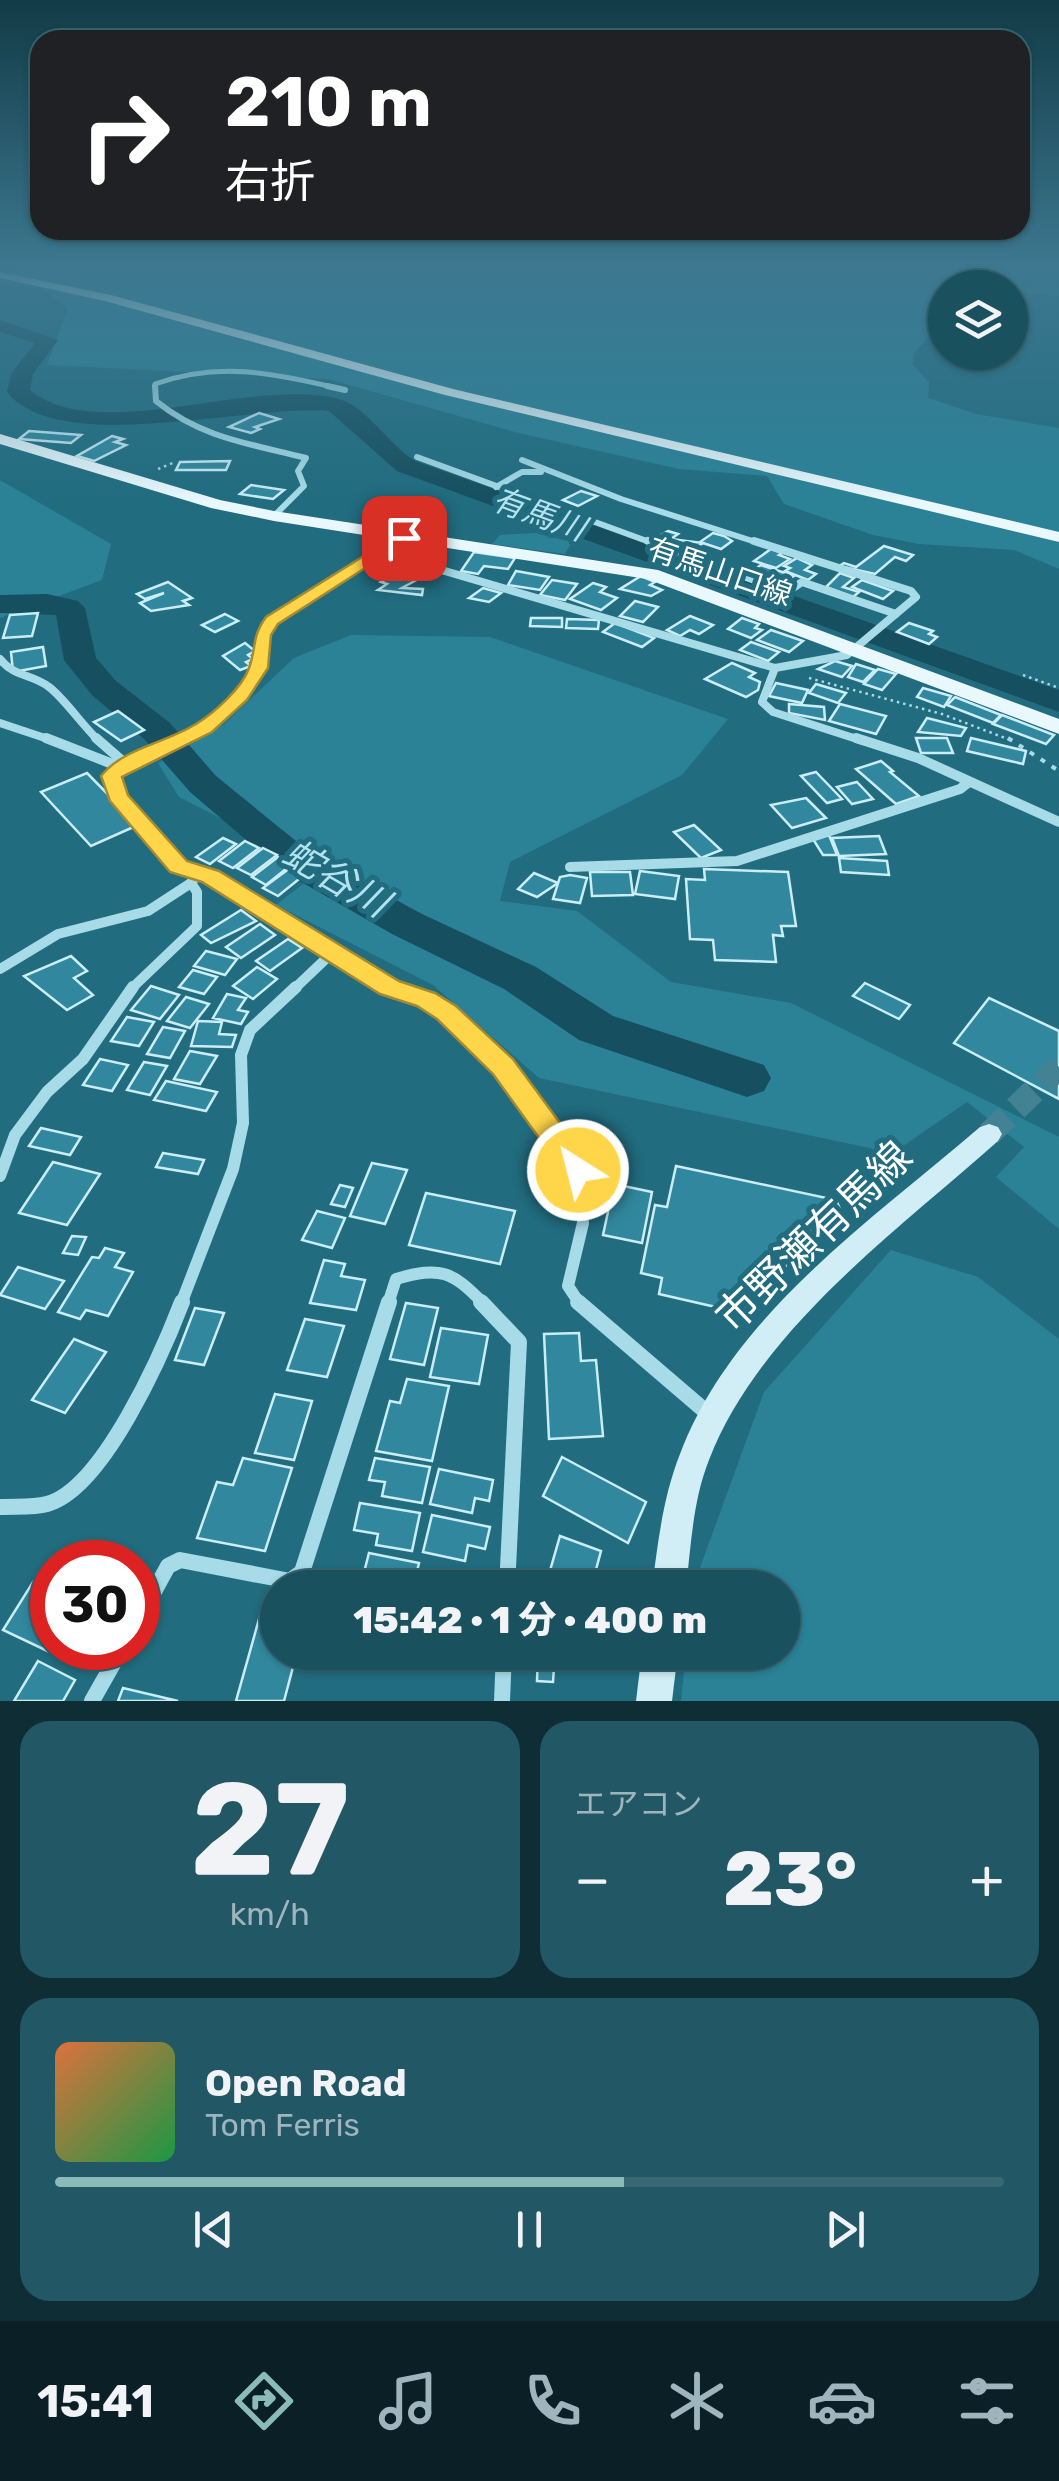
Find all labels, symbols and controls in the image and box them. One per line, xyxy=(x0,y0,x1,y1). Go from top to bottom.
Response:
text: 210 m xyxy=(225,61,432,144)
icon: right xyxy=(60,70,190,200)
text: 右折 xyxy=(225,155,315,208)
map controls xyxy=(928,270,1028,370)
button: layers xyxy=(928,270,1028,370)
water label: 有馬川 xyxy=(487,480,593,549)
pin xyxy=(362,496,447,581)
icon: arrive xyxy=(377,511,432,566)
street label: 有馬山口線 xyxy=(643,531,797,613)
water label: 蛇谷川 xyxy=(275,830,400,928)
position arrow xyxy=(526,1118,630,1222)
street label: 市野瀬有馬線 xyxy=(706,1131,922,1343)
speed limit sign: 30 xyxy=(30,1540,160,1670)
text: 15:42 · 1 分 · 400 m xyxy=(353,1597,707,1643)
text: 27 xyxy=(190,1752,349,1907)
text: エアコン xyxy=(575,1785,703,1823)
text: 23° xyxy=(723,1835,857,1924)
text: − xyxy=(575,1847,610,1912)
text: + xyxy=(970,1847,1004,1912)
text: km/h xyxy=(230,1895,310,1933)
text: Open Road xyxy=(205,2060,407,2106)
text: Tom Ferris xyxy=(205,2106,360,2144)
icon: previous xyxy=(186,2202,241,2257)
icon: pause xyxy=(502,2202,557,2257)
icon: next xyxy=(818,2202,873,2257)
icon: directions xyxy=(229,2366,299,2436)
icon: music xyxy=(373,2366,443,2436)
icon: phone xyxy=(518,2366,588,2436)
icon: climate xyxy=(662,2366,732,2436)
icon: car xyxy=(807,2366,877,2436)
icon: filters xyxy=(952,2366,1022,2436)
text: 15:41 xyxy=(37,2375,154,2428)

